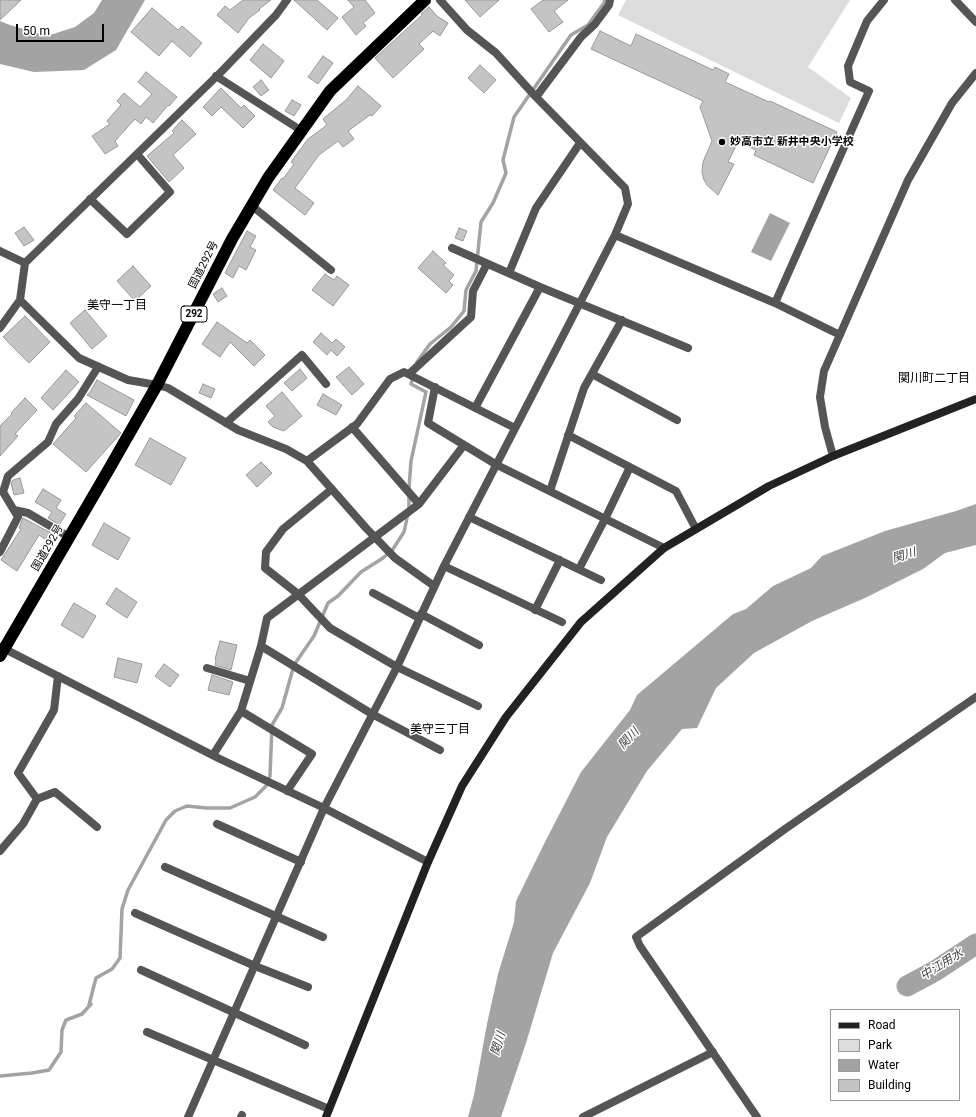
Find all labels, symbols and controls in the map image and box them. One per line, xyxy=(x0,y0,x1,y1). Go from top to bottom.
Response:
scale bar xyxy=(18,16,106,42)
text: 50 m xyxy=(23,24,50,38)
place label: 妙高市立 新井中央小学校 xyxy=(730,135,854,149)
marker: 妙高市立 新井中央小学校 xyxy=(717,137,727,147)
street label: 国道292号 xyxy=(186,239,222,291)
district label: 美守一丁目 xyxy=(87,299,147,313)
road number: 292 xyxy=(181,306,207,322)
district label: 関川町二丁目 xyxy=(898,372,970,386)
street label: 国道292号 xyxy=(29,522,67,574)
water label: 関川 xyxy=(890,546,918,566)
district label: 美守三丁目 xyxy=(410,723,470,737)
water label: 関川 xyxy=(616,725,642,753)
water label: 中江用水 xyxy=(918,946,966,984)
legend xyxy=(830,1009,960,1101)
text: Road xyxy=(868,1018,896,1032)
water label: 関川 xyxy=(489,1030,509,1058)
text: Park xyxy=(868,1038,892,1052)
text: Water xyxy=(868,1058,899,1072)
text: Building xyxy=(868,1078,911,1092)

